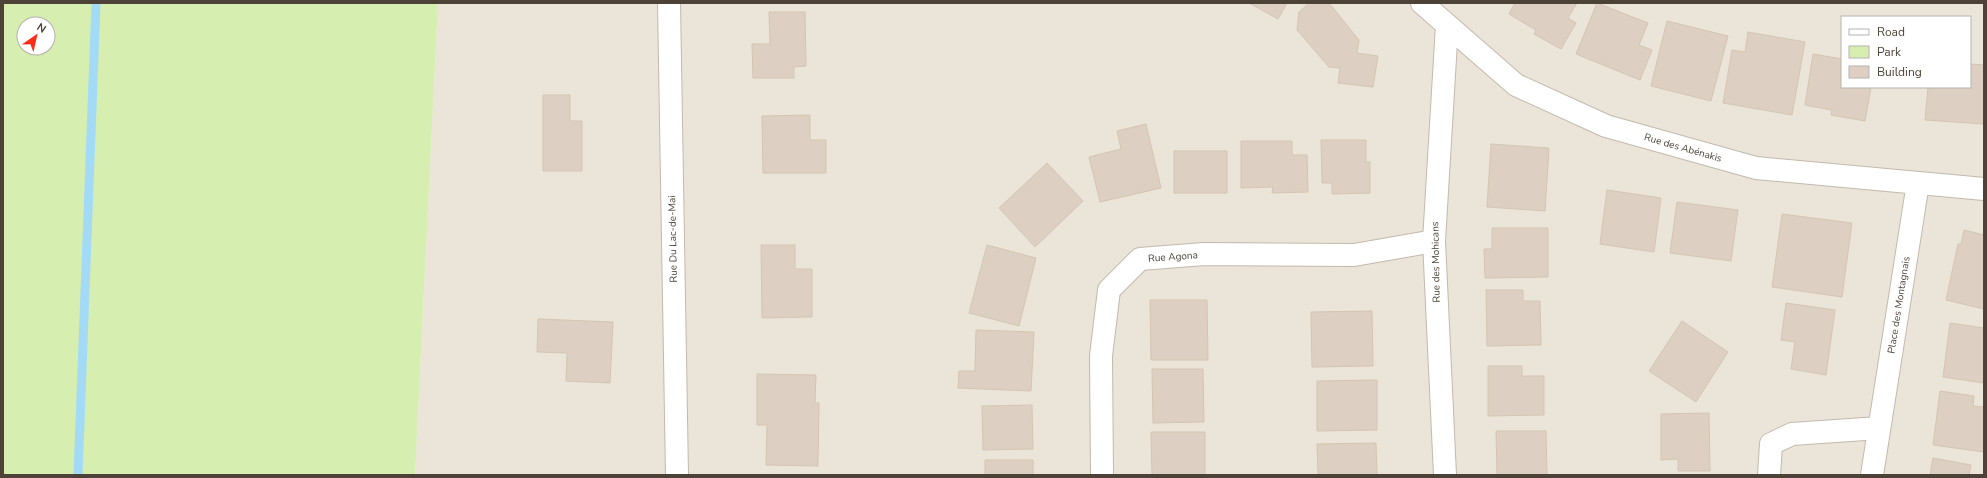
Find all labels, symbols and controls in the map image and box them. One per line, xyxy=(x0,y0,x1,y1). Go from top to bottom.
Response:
north arrow xyxy=(16,16,56,56)
legend xyxy=(1841,16,1971,88)
text: N xyxy=(34,20,49,37)
text: Road xyxy=(1877,24,1905,40)
text: Park xyxy=(1877,44,1902,60)
text: Building xyxy=(1877,64,1922,80)
street label: Rue des Abénakis xyxy=(1642,130,1724,166)
street label: Rue Du Lac-de-Mai xyxy=(665,195,681,283)
street label: Rue des Mohicans xyxy=(1428,221,1444,303)
street label: Rue Agona xyxy=(1148,248,1198,266)
street label: Place des Montagnais xyxy=(1884,255,1914,355)

